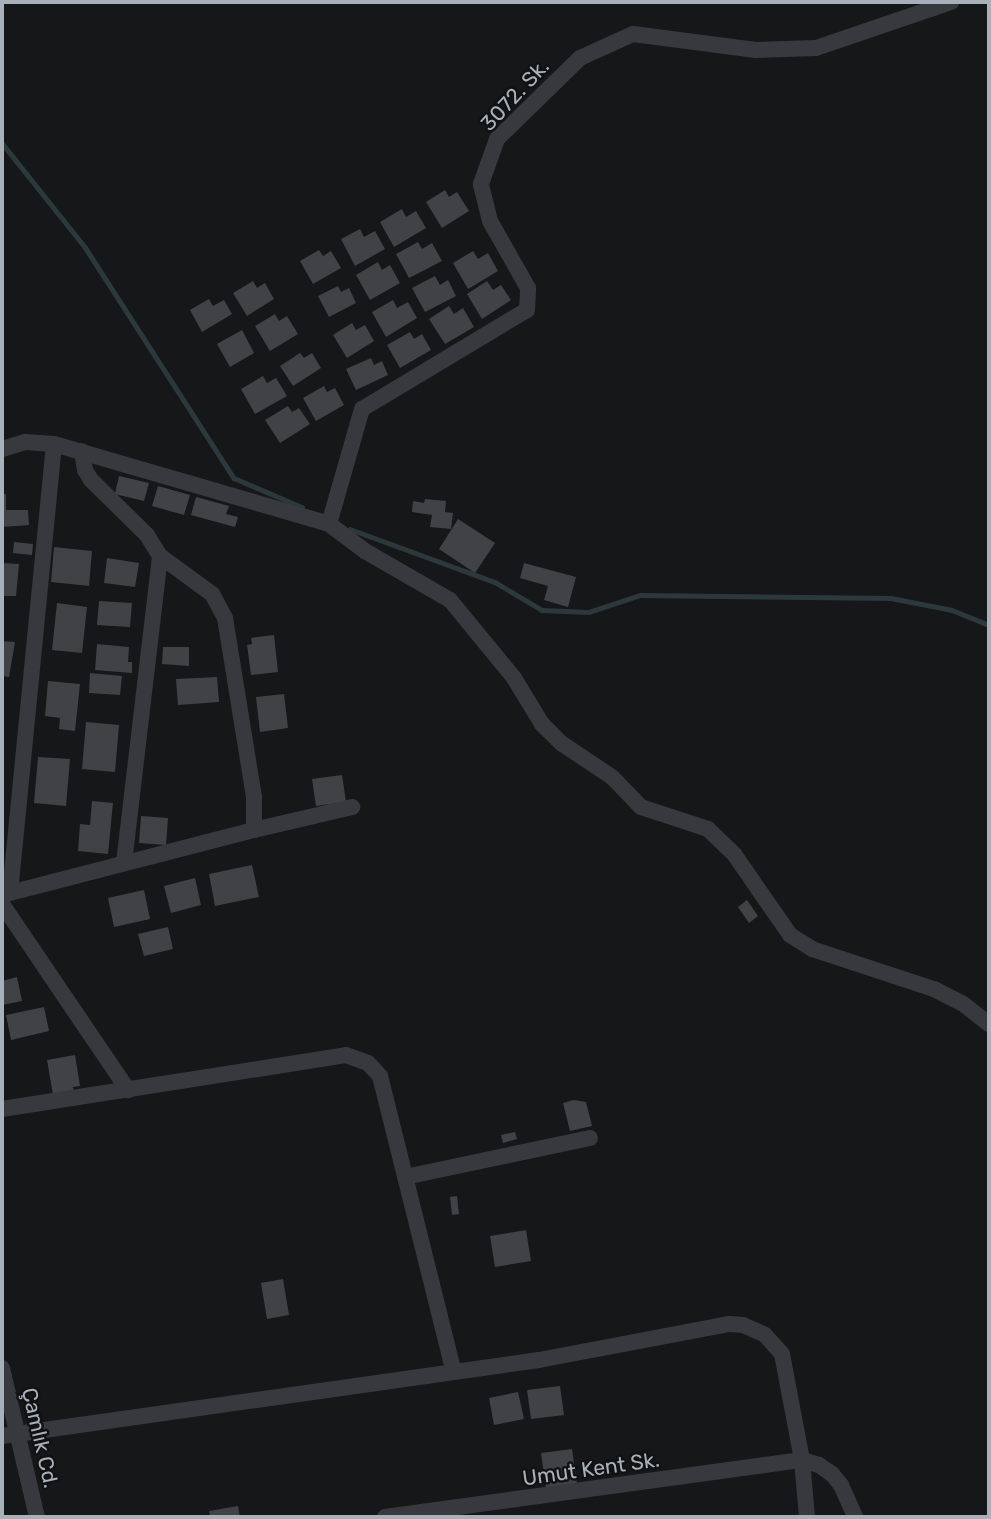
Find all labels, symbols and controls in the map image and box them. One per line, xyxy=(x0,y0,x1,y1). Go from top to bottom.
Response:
street label: 3072. Sk. xyxy=(476,54,554,136)
street label: Çamlık Cd. xyxy=(16,1385,64,1491)
street label: Umut Kent Sk. xyxy=(521,1447,661,1491)

